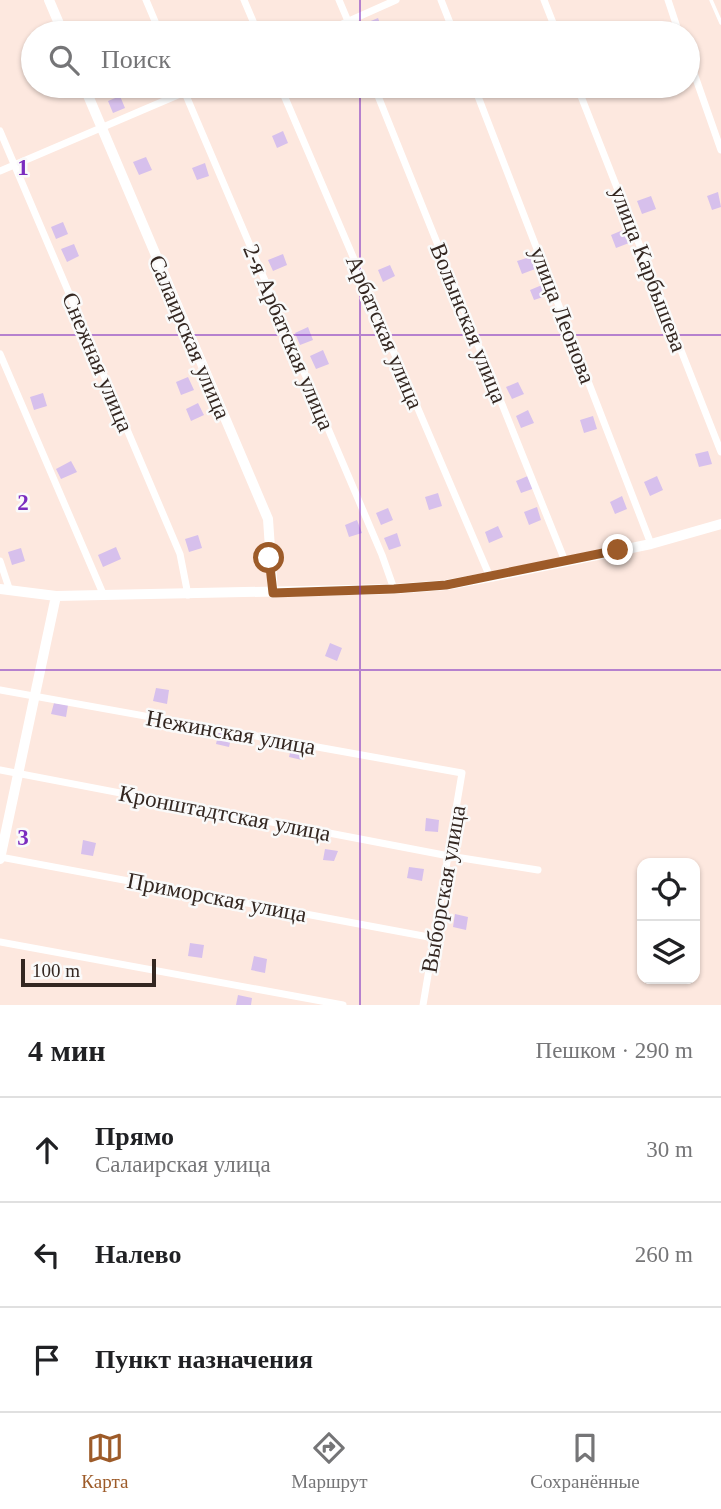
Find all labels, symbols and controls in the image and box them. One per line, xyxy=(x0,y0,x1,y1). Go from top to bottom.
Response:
search box xyxy=(21,21,700,98)
icon: search xyxy=(45,41,83,79)
text: Поиск xyxy=(101,45,171,74)
text: 1 xyxy=(17,155,29,180)
street label: улица Карбышева xyxy=(605,183,692,355)
street label: 2-я Арбатская улица xyxy=(238,240,339,434)
street label: Волынская улица xyxy=(425,240,512,407)
street label: улица Леонова xyxy=(525,243,600,387)
street label: Салаирская улица xyxy=(144,251,235,423)
street label: Арбатская улица xyxy=(341,252,428,413)
street label: Снежная улица xyxy=(57,289,138,436)
text: 2 xyxy=(17,490,29,515)
route end xyxy=(602,534,633,565)
route start xyxy=(253,542,284,573)
street label: Нежинская улица xyxy=(144,705,318,760)
street label: Кронштадтская улица xyxy=(117,781,333,846)
street label: Выборская улица xyxy=(416,803,471,975)
text: 3 xyxy=(17,825,29,850)
map controls xyxy=(637,858,700,984)
button: locate xyxy=(637,858,700,921)
street label: Приморская улица xyxy=(125,868,309,927)
button: layers xyxy=(637,921,700,984)
scale bar xyxy=(21,956,156,988)
text: 100 m xyxy=(32,960,80,981)
text: 4 мин xyxy=(28,1034,106,1067)
text: Пешком · 290 m xyxy=(536,1038,693,1063)
text: Прямо xyxy=(95,1122,174,1151)
icon: ahead xyxy=(28,1131,66,1169)
text: 30 m xyxy=(646,1137,693,1162)
text: Салаирская улица xyxy=(95,1152,271,1177)
icon: left xyxy=(28,1236,66,1274)
text: Налево xyxy=(95,1240,181,1269)
text: 260 m xyxy=(635,1242,693,1267)
icon: arrive xyxy=(28,1341,66,1379)
text: Пункт назначения xyxy=(95,1345,313,1374)
tab: Карта xyxy=(81,1429,128,1493)
tab: Маршрут xyxy=(291,1429,368,1493)
tab: Сохранённые xyxy=(530,1429,640,1493)

